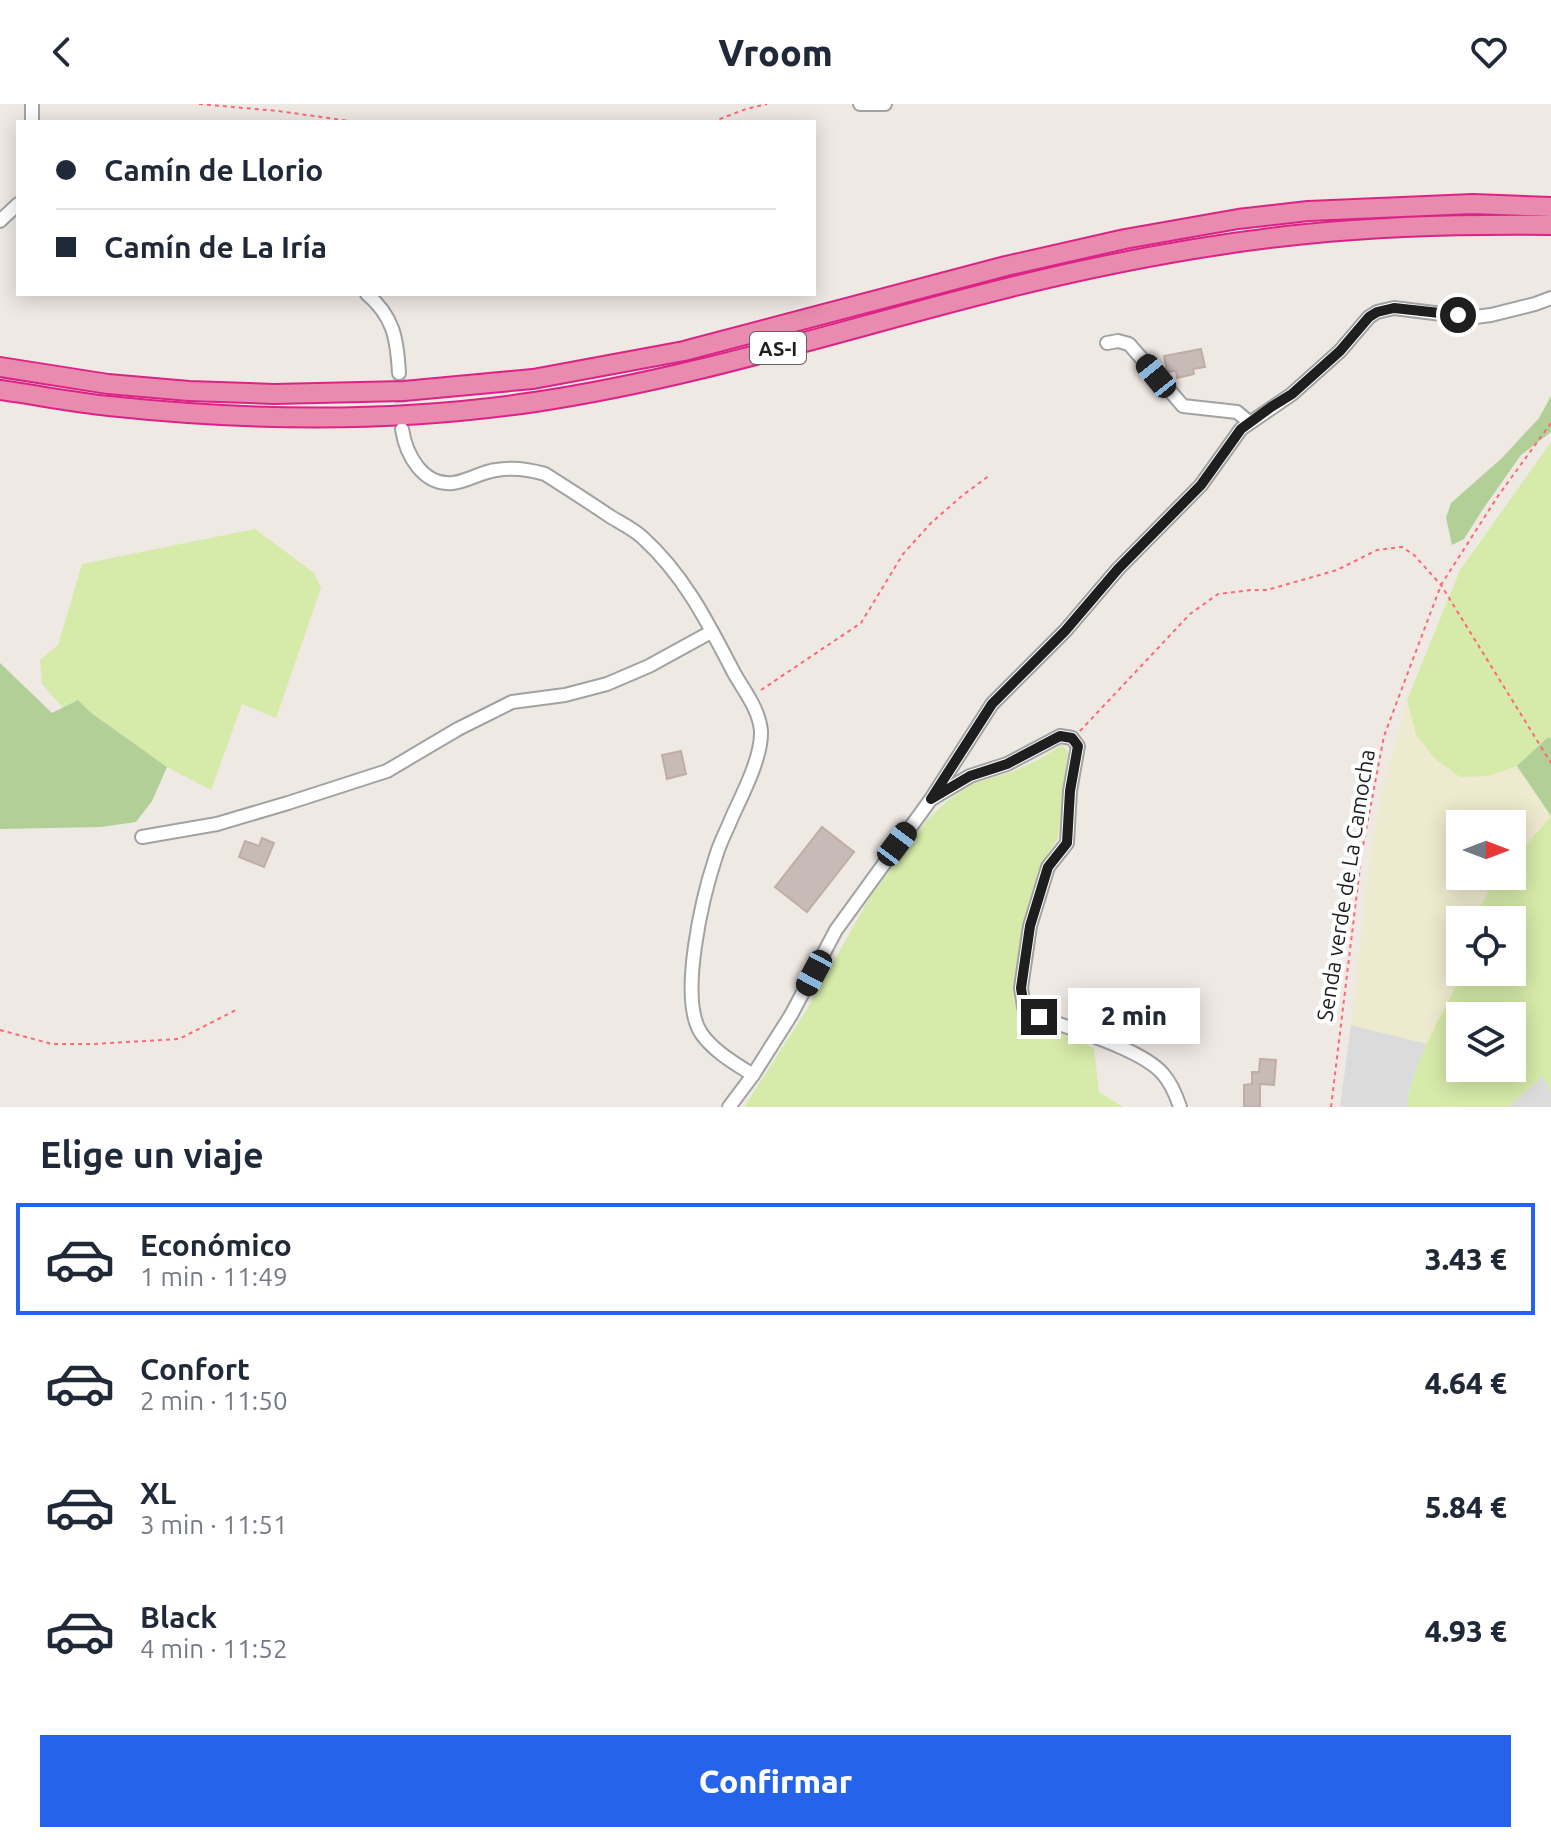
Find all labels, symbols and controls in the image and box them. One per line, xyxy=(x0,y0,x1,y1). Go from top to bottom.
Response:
icon: back xyxy=(40,30,84,74)
icon: heart xyxy=(1467,30,1511,74)
text: Vroom xyxy=(718,32,833,73)
text: Camín de Llorio xyxy=(104,153,323,187)
text: Camín de La Iría xyxy=(104,230,327,264)
route start xyxy=(1440,297,1476,333)
road number: AS-I xyxy=(750,332,806,364)
car xyxy=(1132,350,1180,402)
street label: Senda verde de La Camocha xyxy=(1311,747,1379,1023)
north arrow xyxy=(1446,810,1526,890)
map controls xyxy=(1446,810,1526,1082)
car xyxy=(873,818,921,870)
button: locate xyxy=(1446,906,1526,986)
car xyxy=(792,946,836,1000)
callout: 2 min xyxy=(1067,989,1199,1045)
route end xyxy=(1021,999,1057,1035)
text: 2 min xyxy=(1101,1001,1167,1030)
button: layers xyxy=(1446,1002,1526,1082)
text: Elige un viaje xyxy=(40,1134,264,1175)
icon: car xyxy=(44,1223,116,1295)
text: Económico xyxy=(140,1228,292,1262)
text: 3.43 € xyxy=(1425,1242,1507,1276)
text: 1 min · 11:49 xyxy=(140,1262,288,1291)
icon: car xyxy=(44,1347,116,1419)
text: Confort xyxy=(140,1352,250,1386)
text: 4.64 € xyxy=(1425,1366,1507,1400)
text: 2 min · 11:50 xyxy=(140,1386,288,1415)
icon: car xyxy=(44,1471,116,1543)
text: XL xyxy=(140,1476,176,1510)
text: 5.84 € xyxy=(1425,1490,1507,1524)
text: 3 min · 11:51 xyxy=(140,1510,288,1539)
icon: car xyxy=(44,1595,116,1667)
text: Black xyxy=(140,1600,217,1634)
text: 4.93 € xyxy=(1425,1614,1507,1648)
text: 4 min · 11:52 xyxy=(140,1634,288,1663)
button: Confirmar xyxy=(40,1735,1511,1827)

